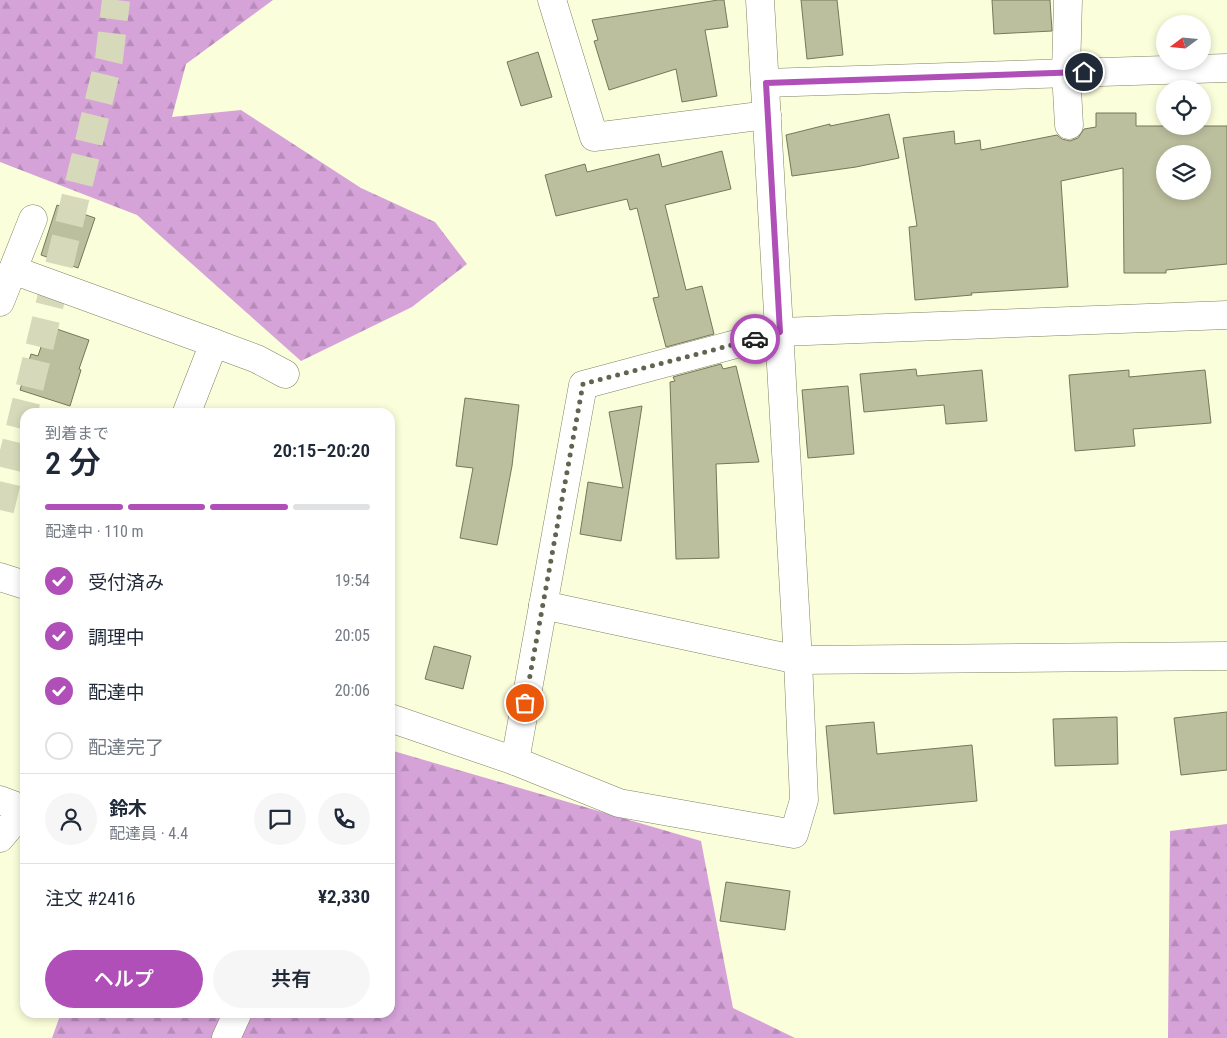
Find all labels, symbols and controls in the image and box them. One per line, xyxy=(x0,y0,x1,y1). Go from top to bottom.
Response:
north arrow xyxy=(1156,15,1211,70)
map controls xyxy=(1156,15,1211,200)
pin xyxy=(1063,51,1105,93)
icon: home xyxy=(1070,58,1098,86)
button: locate xyxy=(1156,80,1211,135)
button: layers xyxy=(1156,145,1211,200)
courier xyxy=(730,314,780,364)
icon: car xyxy=(741,325,769,353)
text: 到着まで xyxy=(45,424,109,443)
text: 20:15–20:20 xyxy=(273,439,370,462)
text: 2 分 xyxy=(45,444,100,482)
text: 配達中 · 110 m xyxy=(45,522,144,541)
icon: check xyxy=(45,567,73,595)
text: 受付済み xyxy=(88,571,164,594)
text: 19:54 xyxy=(335,571,370,590)
icon: check xyxy=(45,622,73,650)
text: 調理中 xyxy=(88,626,145,649)
text: 20:05 xyxy=(335,626,370,645)
icon: check xyxy=(45,677,73,705)
text: 配達中 xyxy=(88,681,145,704)
text: 20:06 xyxy=(335,681,370,700)
pin xyxy=(504,682,546,724)
icon: bag xyxy=(511,689,539,717)
text: 配達完了 xyxy=(88,736,164,759)
button: person xyxy=(45,793,97,845)
button: chat xyxy=(254,793,306,845)
button: phone xyxy=(318,793,370,845)
text: 鈴木 xyxy=(109,797,147,820)
text: 配達員 · 4.4 xyxy=(109,824,188,843)
text: ¥2,330 xyxy=(318,885,370,908)
text: 注文 #2416 xyxy=(45,887,135,910)
button: ヘルプ xyxy=(45,950,203,1008)
button: 共有 xyxy=(213,950,370,1008)

